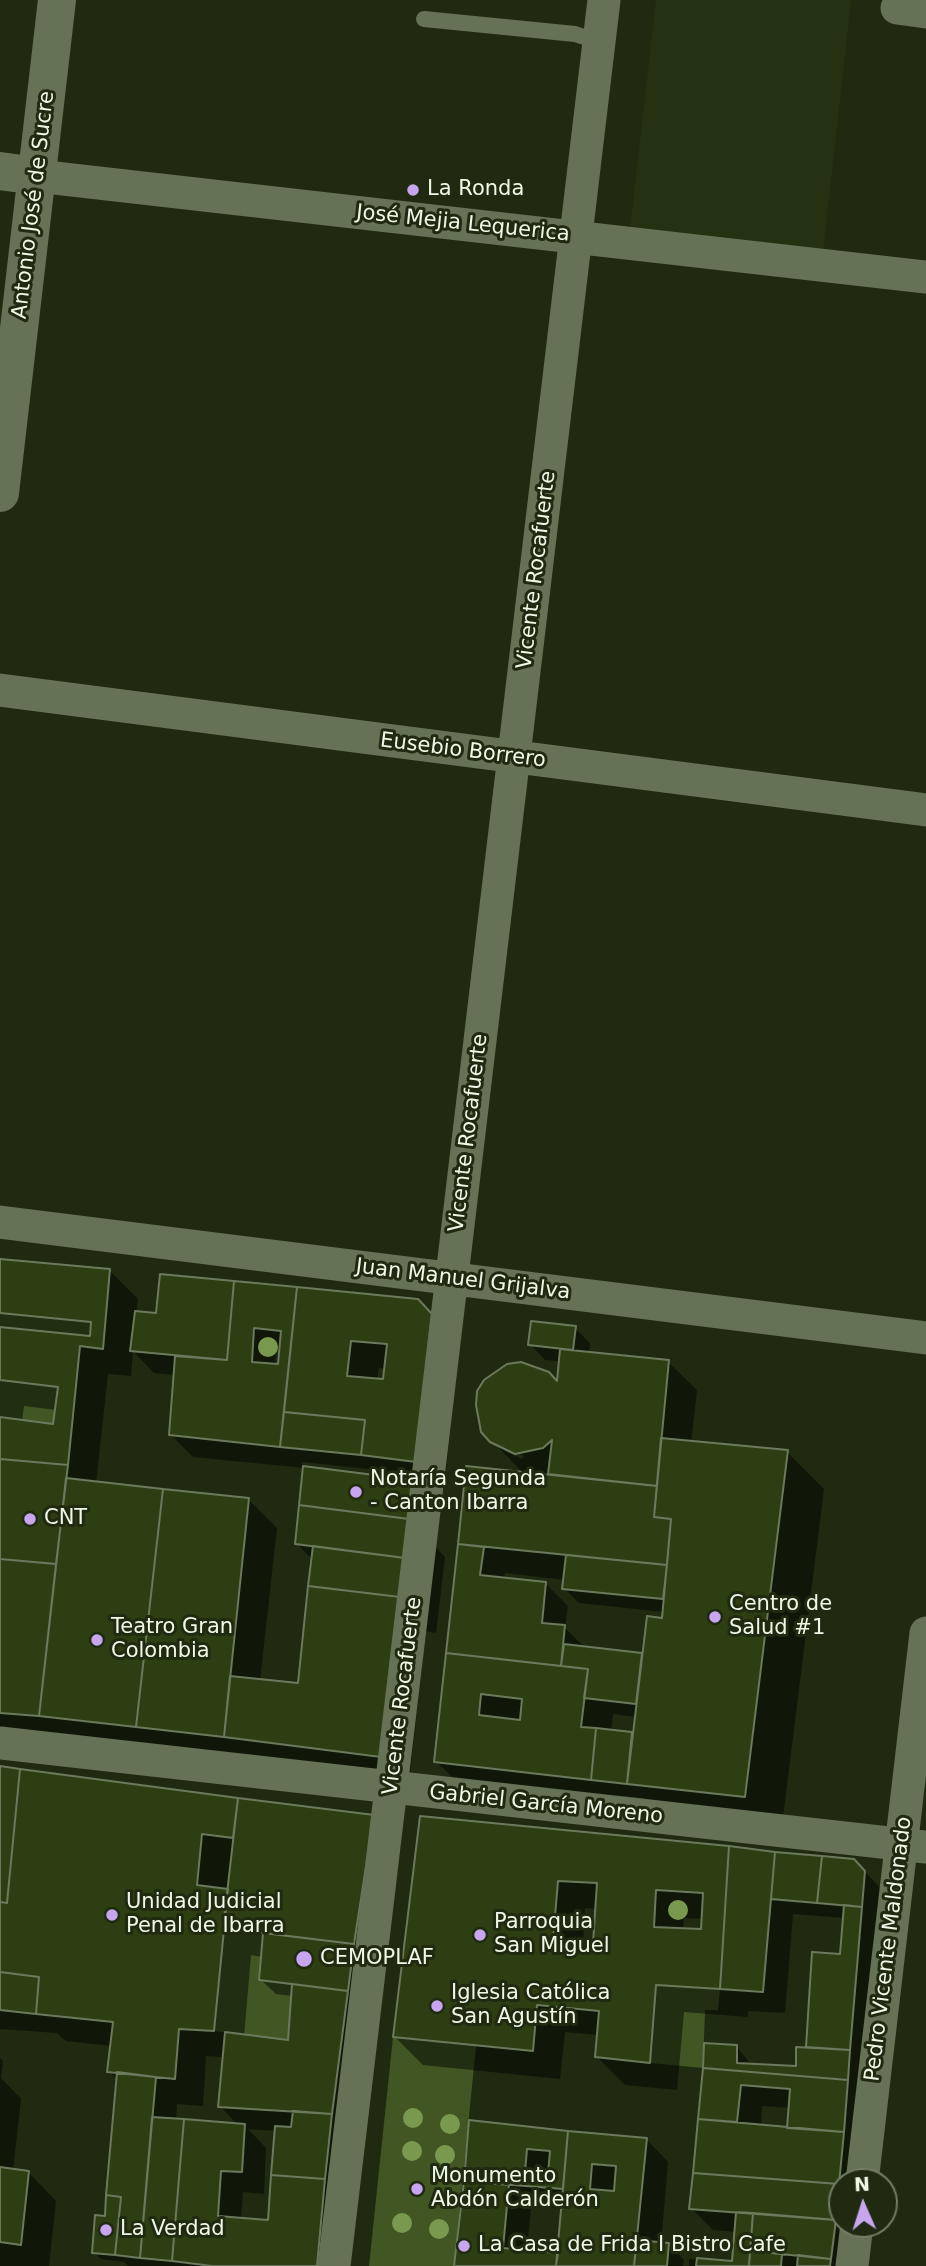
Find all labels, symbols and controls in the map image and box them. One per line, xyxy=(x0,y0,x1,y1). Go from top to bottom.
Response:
street label: Antonio José de Sucre xyxy=(8,90,60,320)
place label: La Ronda xyxy=(427,177,524,203)
marker: La Ronda xyxy=(405,182,421,198)
street label: José Mejia Lequerica xyxy=(355,200,571,248)
street label: Vicente Rocafuerte xyxy=(512,469,562,671)
street label: Eusebio Borrero xyxy=(379,728,547,774)
street label: Vicente Rocafuerte xyxy=(444,1032,494,1234)
street label: Juan Manuel Grijalva xyxy=(354,1254,572,1306)
place label: Notaría Segunda - Canton Ibarra xyxy=(370,1467,546,1517)
marker: Notaría Segunda - Canton Ibarra xyxy=(348,1484,364,1500)
place label: CNT xyxy=(44,1506,87,1532)
marker: CNT xyxy=(22,1511,38,1527)
place label: Centro de Salud #1 xyxy=(729,1592,832,1642)
street label: Vicente Rocafuerte xyxy=(378,1595,428,1797)
marker: Centro de Salud #1 xyxy=(707,1609,723,1625)
place label: Teatro Gran Colombia xyxy=(111,1615,233,1665)
marker: Teatro Gran Colombia xyxy=(89,1632,105,1648)
street label: Gabriel García Moreno xyxy=(428,1780,664,1830)
street label: Pedro Vicente Maldonado xyxy=(860,1815,918,2083)
place label: Unidad Judicial Penal de Ibarra xyxy=(126,1890,285,1940)
marker: Unidad Judicial Penal de Ibarra xyxy=(104,1907,120,1923)
place label: Parroquia San Miguel xyxy=(494,1910,610,1960)
marker: Parroquia San Miguel xyxy=(472,1927,488,1943)
place label: CEMOPLAF xyxy=(320,1946,434,1972)
marker: CEMOPLAF xyxy=(294,1949,314,1969)
place label: Iglesia Católica San Agustín xyxy=(451,1981,610,2031)
marker: Iglesia Católica San Agustín xyxy=(429,1998,445,2014)
place label: Monumento Abdón Calderón xyxy=(431,2164,599,2214)
north arrow xyxy=(828,2168,898,2238)
text: N xyxy=(853,2173,871,2195)
marker: Monumento Abdón Calderón xyxy=(409,2181,425,2197)
place label: La Verdad xyxy=(120,2217,225,2243)
marker: La Verdad xyxy=(98,2222,114,2238)
place label: La Casa de Frida I Bistro Cafe xyxy=(478,2233,786,2259)
marker: La Casa de Frida I Bistro Cafe xyxy=(456,2238,472,2254)

